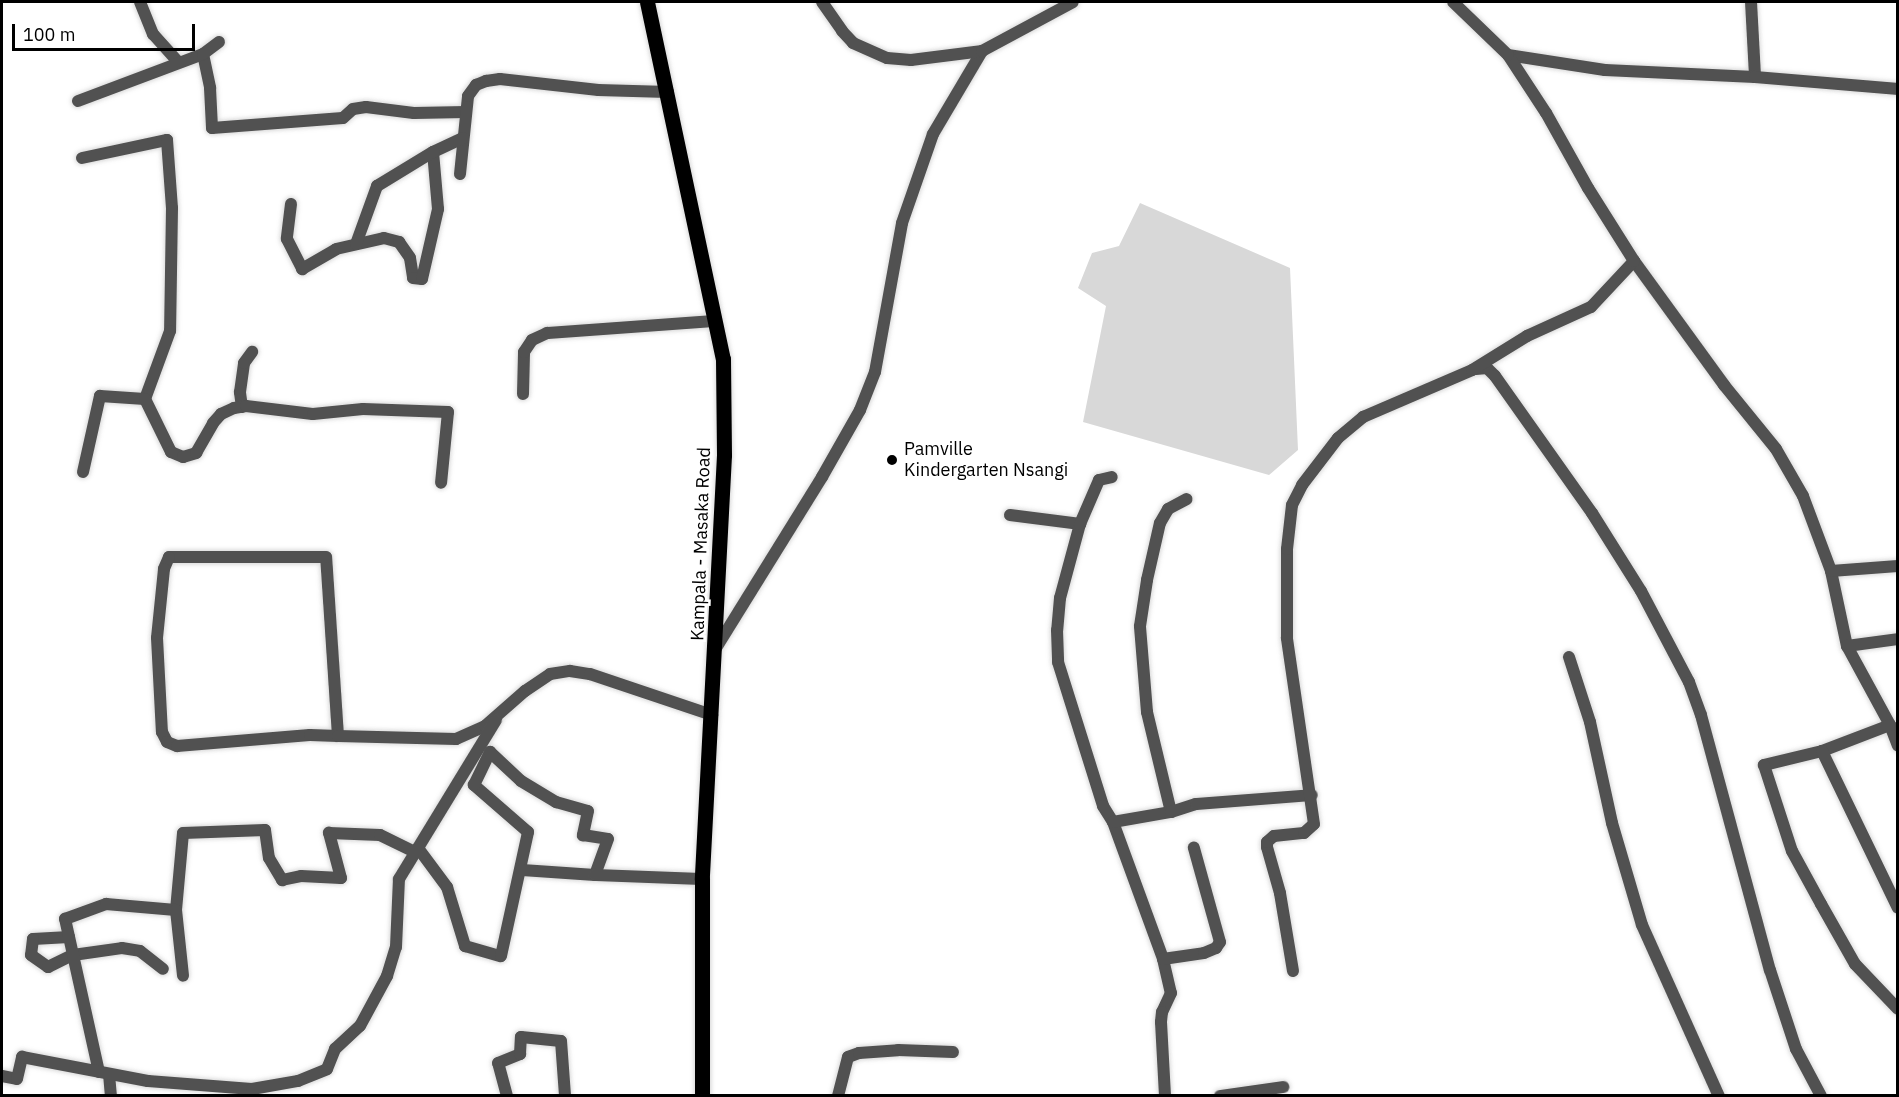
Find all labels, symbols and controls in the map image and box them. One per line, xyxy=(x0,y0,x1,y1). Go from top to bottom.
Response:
scale bar xyxy=(15,12,198,50)
text: 100 m xyxy=(23,23,75,46)
place label: Pamville Kindergarten Nsangi xyxy=(904,439,1068,482)
street label: Kampala - Masaka Road xyxy=(687,447,715,641)
marker: Pamville Kindergarten Nsangi xyxy=(885,453,899,467)

